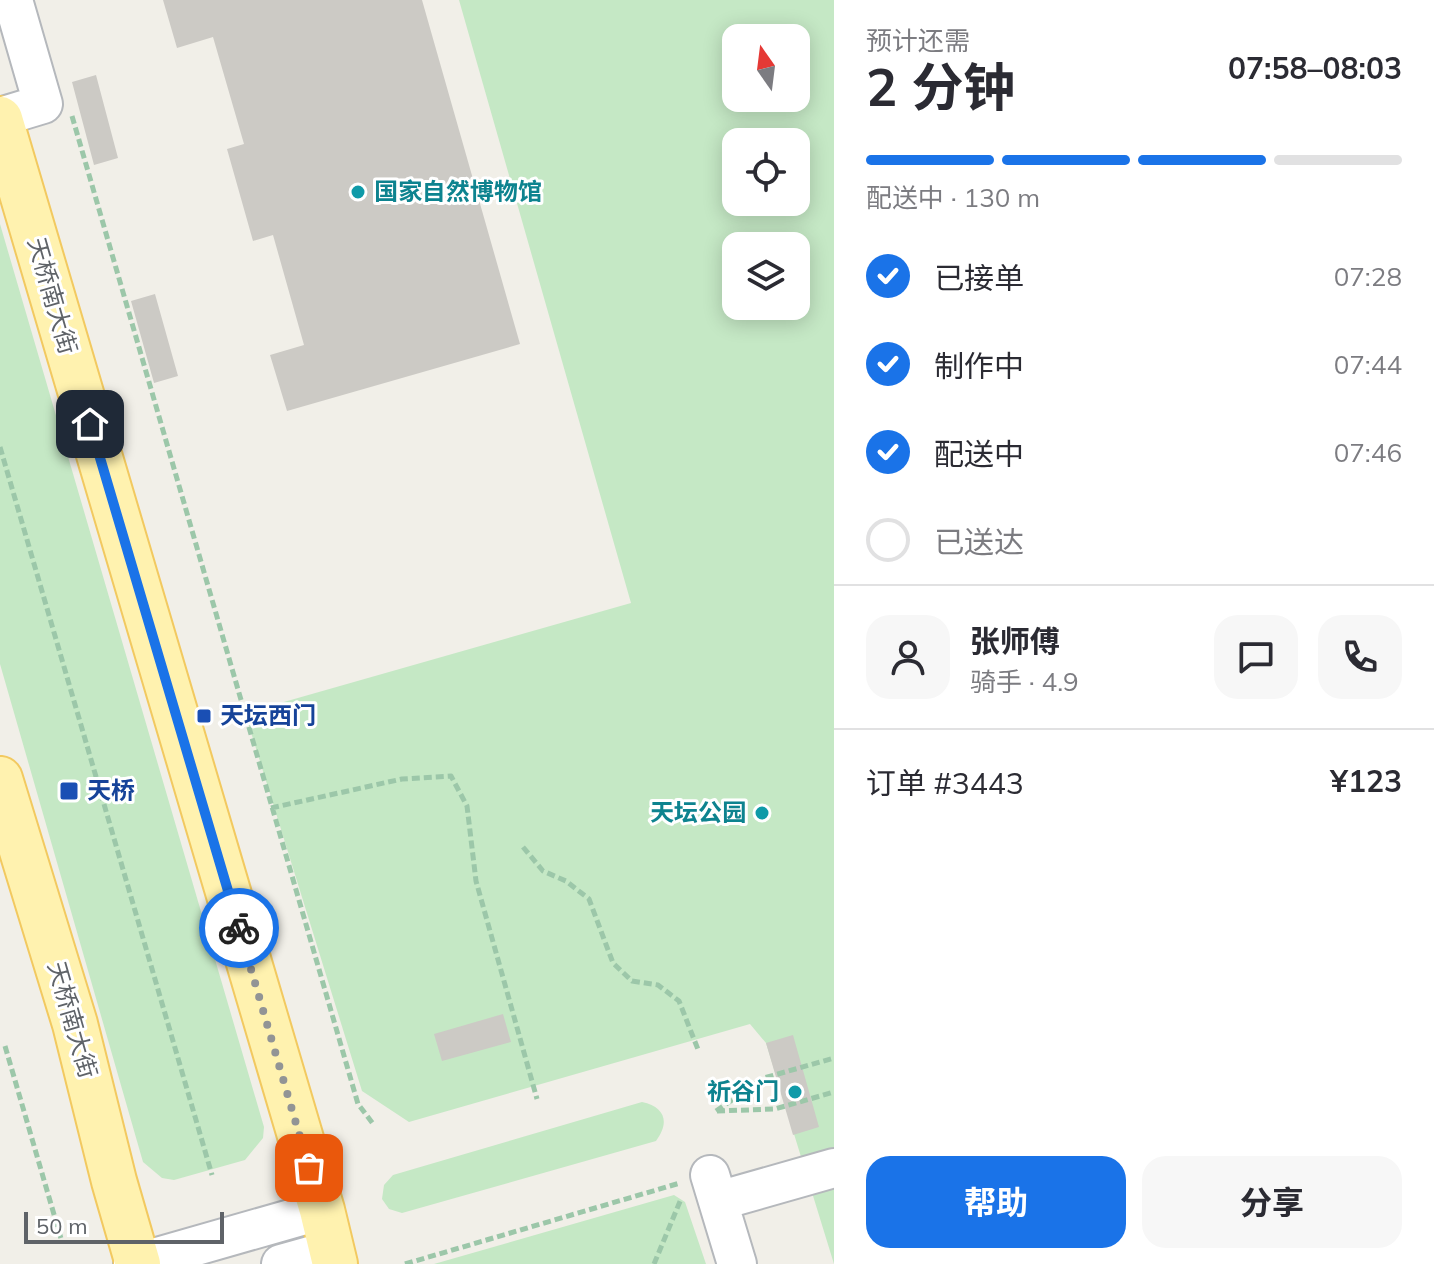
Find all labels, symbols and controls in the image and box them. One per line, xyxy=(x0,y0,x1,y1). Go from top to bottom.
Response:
north arrow xyxy=(722,24,810,112)
map controls xyxy=(722,24,810,320)
text: 预计还需 xyxy=(866,24,970,57)
text: 07:58–08:03 xyxy=(1228,49,1402,87)
text: 2 分钟 xyxy=(866,54,1015,119)
button: locate xyxy=(722,128,810,216)
place label: 国家自然博物馆 xyxy=(374,176,542,206)
text: 配送中 · 130 m xyxy=(866,181,1040,214)
marker: 国家自然博物馆 xyxy=(349,183,367,201)
button: layers xyxy=(722,232,810,320)
street label: 天桥南大街 xyxy=(22,234,84,358)
icon: check xyxy=(866,254,910,298)
text: 已接单 xyxy=(934,259,1024,297)
text: 07:28 xyxy=(1334,260,1402,293)
icon: check xyxy=(866,342,910,386)
text: 制作中 xyxy=(934,347,1024,385)
text: 07:44 xyxy=(1334,348,1402,381)
pin xyxy=(56,390,124,458)
icon: home xyxy=(68,402,112,446)
icon: check xyxy=(866,430,910,474)
text: 配送中 xyxy=(934,435,1024,473)
text: 07:46 xyxy=(1334,436,1402,469)
text: 已送达 xyxy=(934,523,1024,561)
button: person xyxy=(866,615,950,699)
button: chat xyxy=(1214,615,1298,699)
button: phone xyxy=(1318,615,1402,699)
text: 张师傅 xyxy=(970,622,1060,660)
text: 骑手 · 4.9 xyxy=(970,665,1079,698)
place label: 天坛西门 xyxy=(220,700,316,730)
marker: 天坛西门 xyxy=(195,707,213,725)
text: ¥123 xyxy=(1330,762,1402,800)
text: 订单 #3443 xyxy=(866,764,1024,802)
place label: 天桥 xyxy=(87,775,135,805)
marker: 天桥 xyxy=(58,780,80,802)
place label: 天坛公园 xyxy=(650,797,746,827)
marker: 天坛公园 xyxy=(753,804,771,822)
courier xyxy=(199,888,279,968)
icon: bike xyxy=(217,906,261,950)
street label: 天桥南大街 xyxy=(42,958,104,1082)
place label: 祈谷门 xyxy=(707,1076,779,1106)
marker: 祈谷门 xyxy=(786,1083,804,1101)
pin xyxy=(275,1134,343,1202)
icon: bag xyxy=(287,1146,331,1190)
button: 帮助 xyxy=(866,1156,1126,1248)
button: 分享 xyxy=(1142,1156,1402,1248)
scale bar xyxy=(24,1208,224,1244)
text: 50 m xyxy=(36,1212,87,1240)

